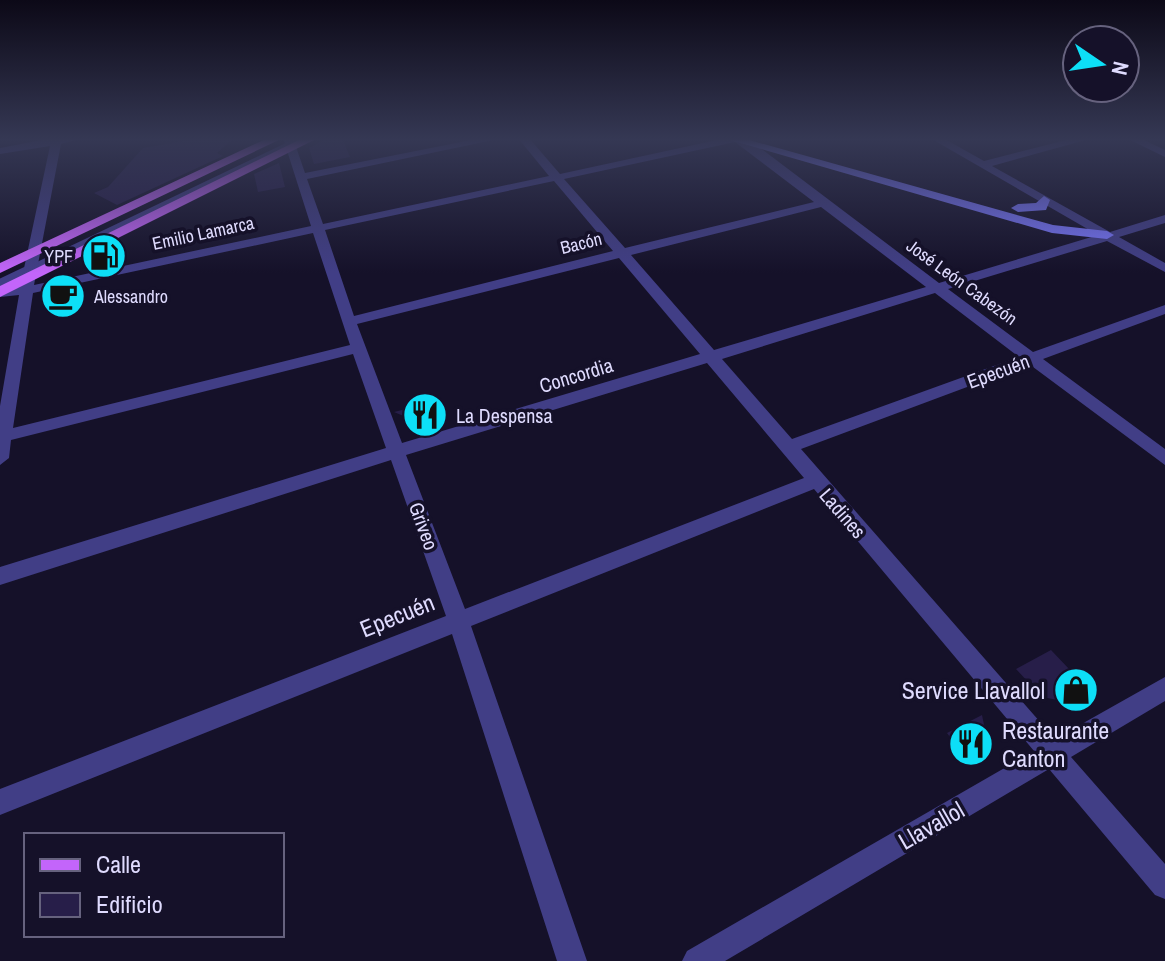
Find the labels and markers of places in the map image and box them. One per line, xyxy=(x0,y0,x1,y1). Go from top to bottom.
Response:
fuel station icon: YPF xyxy=(80,232,128,280)
place label: YPF xyxy=(44,244,73,269)
cafe icon: Alessandro xyxy=(39,272,87,320)
place label: Alessandro xyxy=(93,284,168,309)
restaurant icon: La Despensa xyxy=(401,391,449,439)
place label: La Despensa xyxy=(456,402,553,429)
shop icon: Service Llavallol xyxy=(1052,666,1100,714)
place label: Service Llavallol xyxy=(902,674,1045,706)
place label: Restaurante Canton xyxy=(1002,714,1109,774)
restaurant icon: Restaurante Canton xyxy=(947,720,995,768)

